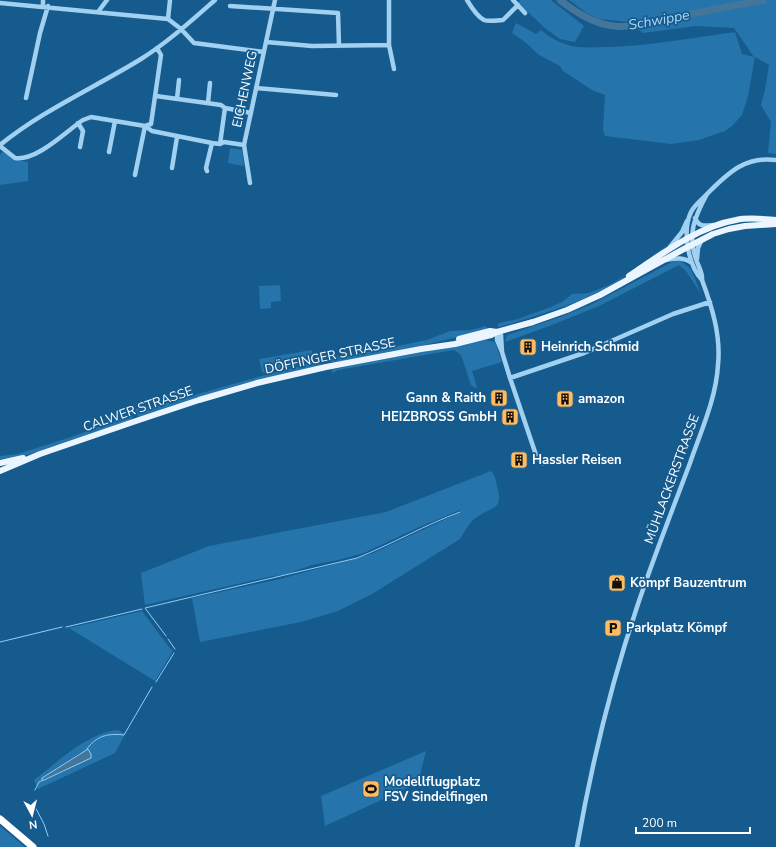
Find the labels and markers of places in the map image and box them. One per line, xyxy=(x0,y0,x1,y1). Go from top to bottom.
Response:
building icon: Heinrich Schmid xyxy=(518,337,538,357)
place label: Heinrich Schmid xyxy=(541,338,639,356)
building icon: Gann & Raith xyxy=(489,388,509,408)
place label: Gann & Raith xyxy=(406,389,486,407)
building icon: amazon xyxy=(555,389,575,409)
place label: amazon xyxy=(578,390,625,408)
building icon: HEIZBROSS GmbH xyxy=(500,407,520,427)
place label: HEIZBROSS GmbH xyxy=(381,408,497,426)
building icon: Hassler Reisen xyxy=(509,450,529,470)
place label: Hassler Reisen xyxy=(532,451,622,469)
shop icon: Kömpf Bauzentrum xyxy=(607,573,627,593)
place label: Kömpf Bauzentrum xyxy=(630,574,747,592)
parking icon: Parkplatz Kömpf xyxy=(603,618,623,638)
place label: Parkplatz Kömpf xyxy=(626,619,727,637)
place label: Modellflugplatz FSV Sindelfingen xyxy=(384,773,488,806)
sports icon: Modellflugplatz FSV Sindelfingen xyxy=(361,779,381,799)

